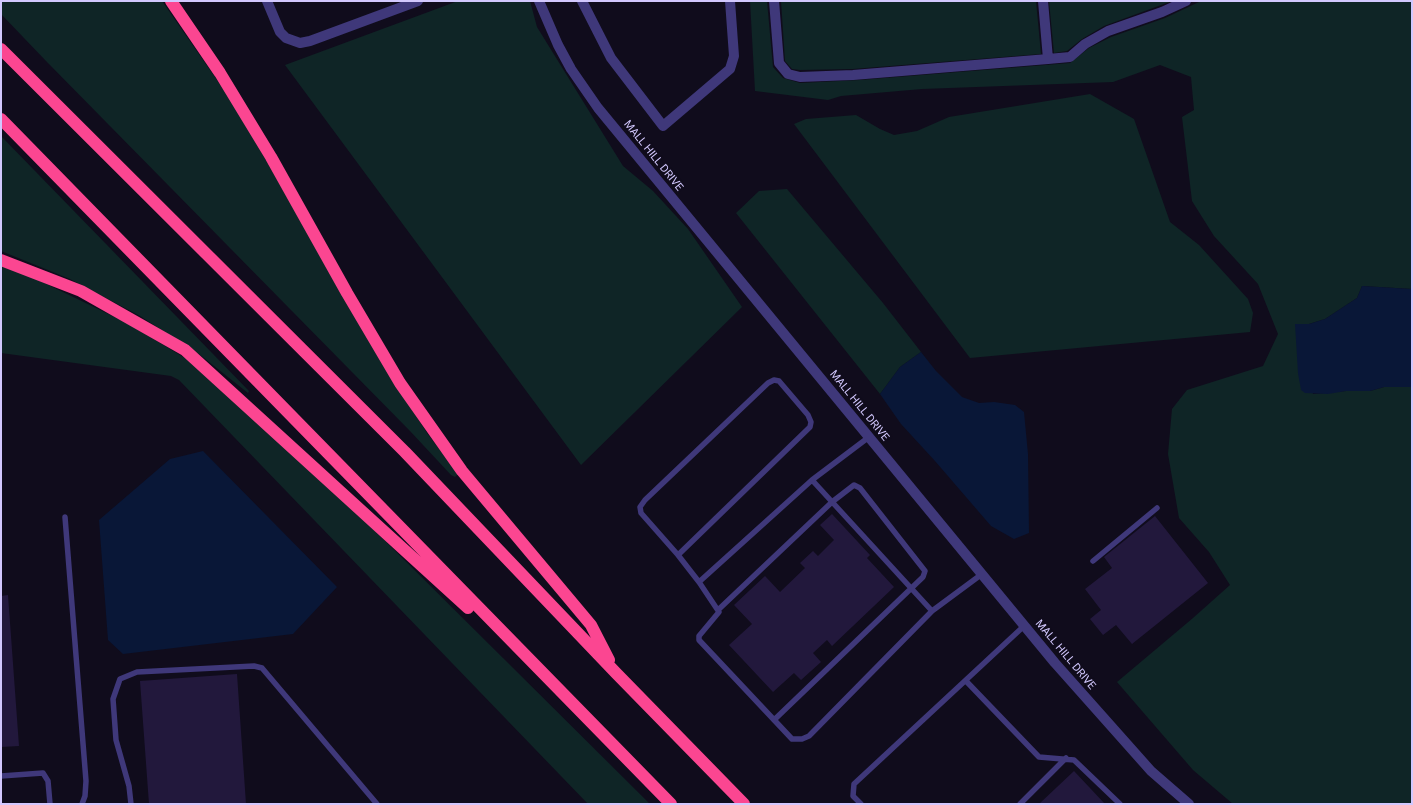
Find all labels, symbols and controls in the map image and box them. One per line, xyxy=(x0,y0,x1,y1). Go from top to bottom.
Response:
street label: MALL HILL DRIVE xyxy=(620,118,686,194)
street label: MALL HILL DRIVE xyxy=(826,368,892,444)
street label: MALL HILL DRIVE xyxy=(1032,617,1098,693)

